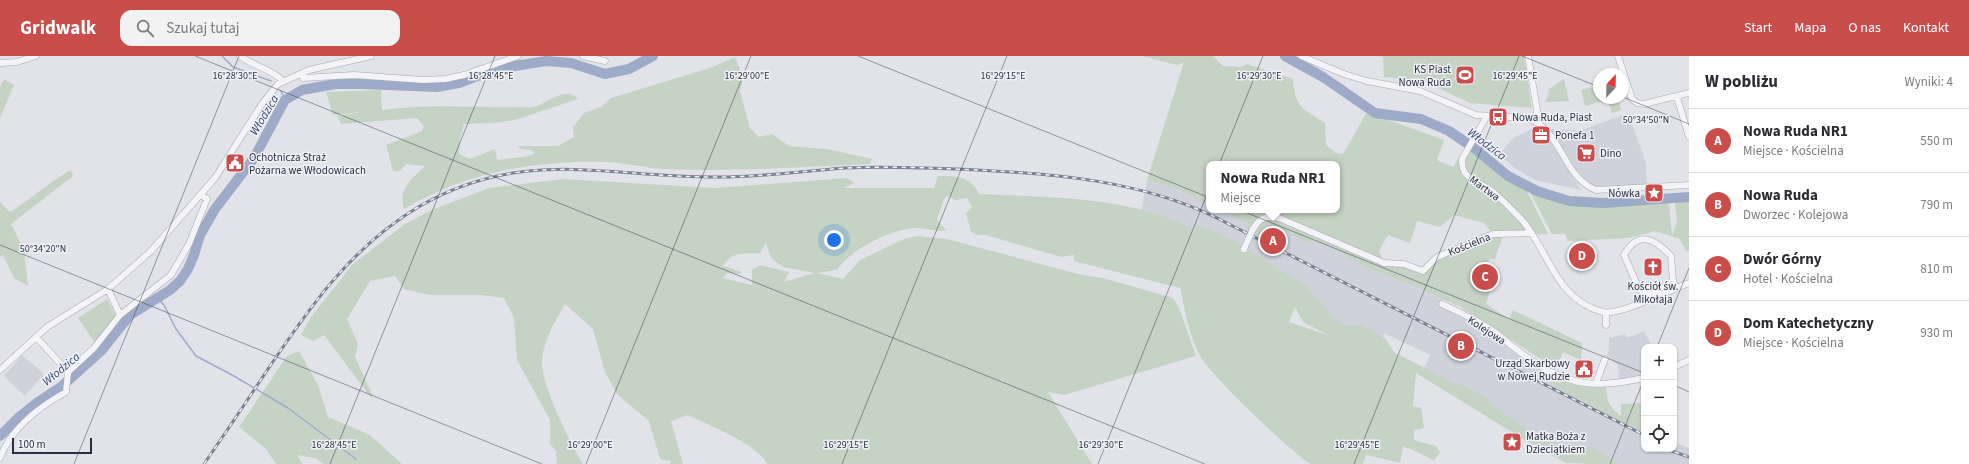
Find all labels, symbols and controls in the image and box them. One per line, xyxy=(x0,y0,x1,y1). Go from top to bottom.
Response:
search box xyxy=(120,10,400,46)
text: Gridwalk xyxy=(20,15,96,42)
icon: search xyxy=(134,17,156,39)
text: Szukaj tutaj xyxy=(166,18,239,39)
text: Start xyxy=(1744,18,1772,38)
text: Mapa xyxy=(1794,18,1826,38)
text: O nas xyxy=(1848,18,1881,38)
text: Kontakt xyxy=(1903,18,1949,38)
place label: KS Piast Nowa Ruda xyxy=(1399,62,1451,90)
sports icon: KS Piast Nowa Ruda xyxy=(1454,64,1476,86)
north arrow xyxy=(1593,68,1629,104)
text: 16°28'30"E xyxy=(212,69,258,83)
text: 16°28'45"E xyxy=(468,69,514,83)
text: 16°29'00"E xyxy=(724,69,770,83)
text: 16°29'15"E xyxy=(980,69,1026,83)
text: 16°29'30"E xyxy=(1236,69,1282,83)
text: 16°29'45"E xyxy=(1492,69,1538,83)
text: W pobliżu xyxy=(1705,70,1778,94)
text: Wyniki: 4 xyxy=(1904,73,1953,91)
water label: Włodzica xyxy=(246,91,283,139)
bus stop icon: Nowa Ruda, Piast xyxy=(1487,106,1509,128)
place label: Nowa Ruda, Piast xyxy=(1512,110,1592,125)
text: 50°34'50"N xyxy=(1623,113,1669,127)
text: Nowa Ruda NR1 xyxy=(1743,121,1848,142)
water label: Włodzica xyxy=(1464,124,1510,165)
office icon: Ponefa 1 xyxy=(1530,124,1552,146)
place label: Ponefa 1 xyxy=(1555,128,1595,143)
text: A xyxy=(1714,132,1722,150)
text: 550 m xyxy=(1920,132,1953,150)
supermarket icon: Dino xyxy=(1575,142,1597,164)
text: Miejsce · Kościelna xyxy=(1743,142,1844,160)
place label: Dino xyxy=(1600,146,1621,161)
place label: Ochotnicza Straż Pożarna we Włodowicach xyxy=(249,150,366,178)
public building icon: Ochotnicza Straż Pożarna we Włodowicach xyxy=(224,152,246,174)
popup xyxy=(1206,161,1340,213)
text: Nowa Ruda NR1 xyxy=(1221,168,1325,189)
street label: Martwa xyxy=(1466,172,1503,205)
place icon: Nówka xyxy=(1643,182,1665,204)
text: Nowa Ruda xyxy=(1743,185,1818,206)
place label: Nówka xyxy=(1608,186,1640,201)
text: Miejsce xyxy=(1221,189,1260,207)
text: B xyxy=(1714,196,1722,214)
text: 790 m xyxy=(1920,196,1953,214)
text: Dworzec · Kolejowa xyxy=(1743,206,1848,224)
pin: A xyxy=(1260,226,1286,256)
street label: Kościelna xyxy=(1446,229,1493,260)
your location xyxy=(824,230,844,250)
pin: D xyxy=(1569,241,1595,271)
text: 50°34'20"N xyxy=(20,242,66,256)
text: Dwór Górny xyxy=(1743,249,1822,270)
church icon: Kościół św. Mikołaja xyxy=(1642,256,1664,278)
text: C xyxy=(1714,260,1722,278)
text: 810 m xyxy=(1920,260,1953,278)
pin: C xyxy=(1472,262,1498,292)
text: Hotel · Kościelna xyxy=(1743,270,1833,288)
place label: Kościół św. Mikołaja xyxy=(1628,279,1679,307)
street label: Kolejowa xyxy=(1465,313,1509,348)
text: Dom Katechetyczny xyxy=(1743,313,1874,334)
text: D xyxy=(1714,324,1722,342)
text: 930 m xyxy=(1920,324,1953,342)
pin: B xyxy=(1448,331,1474,361)
text: Miejsce · Kościelna xyxy=(1743,334,1844,352)
map controls xyxy=(1641,344,1677,452)
button: + xyxy=(1641,344,1677,380)
water label: Włodzica xyxy=(39,348,84,390)
place label: Urząd Skarbowy w Nowej Rudzie xyxy=(1495,356,1571,384)
public building icon: Urząd Skarbowy w Nowej Rudzie xyxy=(1573,358,1595,380)
button: − xyxy=(1641,380,1677,416)
button: locate xyxy=(1641,416,1677,452)
place label: Matka Boża z Dzieciątkiem xyxy=(1526,429,1586,457)
place icon: Matka Boża z Dzieciątkiem xyxy=(1501,431,1523,453)
scale bar xyxy=(12,436,92,455)
text: 100 m xyxy=(18,437,46,452)
text: 16°28'45"E xyxy=(311,438,357,452)
text: 16°29'00"E xyxy=(567,438,613,452)
text: 16°29'15"E xyxy=(823,438,869,452)
text: 16°29'30"E xyxy=(1078,438,1124,452)
text: 16°29'45"E xyxy=(1334,438,1380,452)

